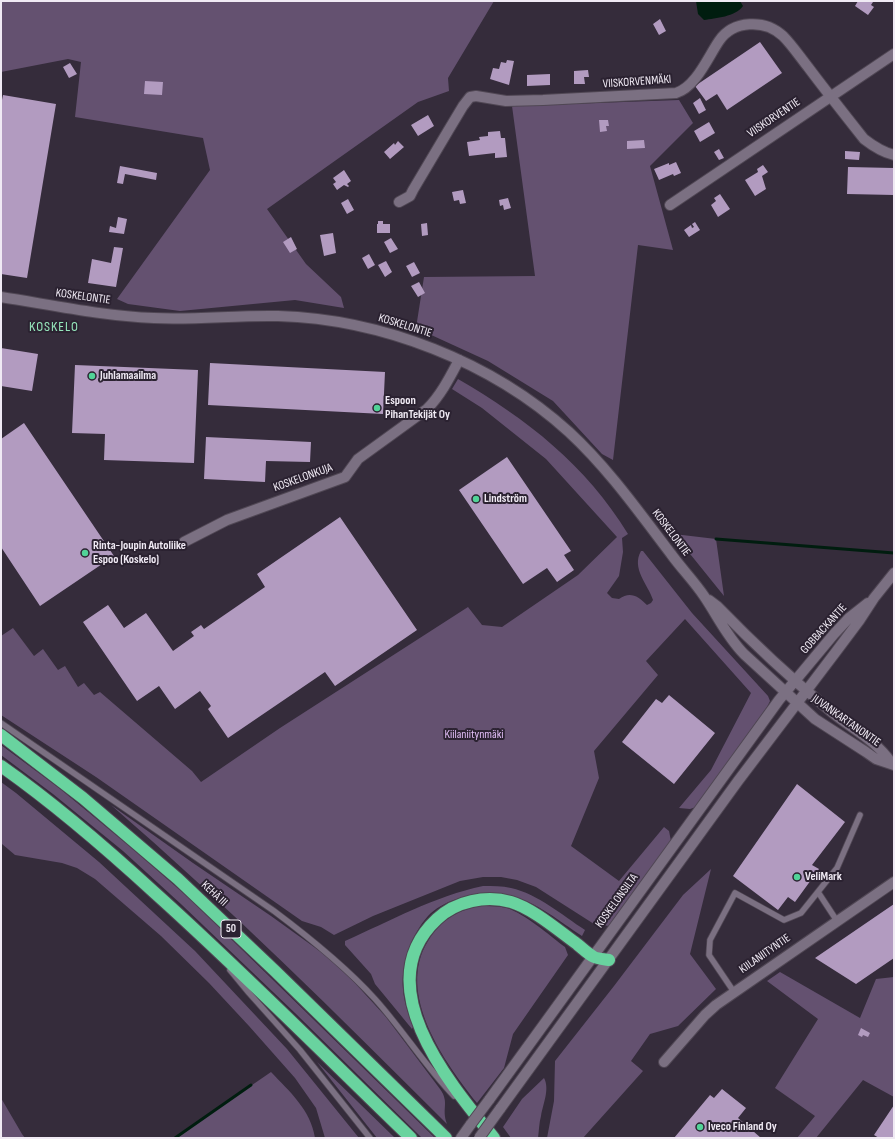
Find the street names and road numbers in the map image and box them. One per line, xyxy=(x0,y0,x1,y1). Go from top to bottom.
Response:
street label: VIISKORVENMÄKI xyxy=(602,72,672,92)
street label: VIISKORVENTIE xyxy=(745,95,803,141)
street label: KOSKELONTIE xyxy=(55,286,111,308)
street label: KOSKELONTIE xyxy=(377,311,433,341)
street label: KOSKELONKUJA xyxy=(272,461,334,495)
street label: KOSKELONTIE xyxy=(649,507,693,559)
street label: GOBBACKANTIE xyxy=(798,601,850,657)
street label: JUVANKARTANONTIE xyxy=(809,692,883,750)
street label: KOSKELONSILTA xyxy=(592,871,642,931)
street label: KEHÄ III xyxy=(198,878,230,910)
road number: 50 xyxy=(221,920,241,938)
street label: KIILANIITYNTIE xyxy=(737,931,793,977)

